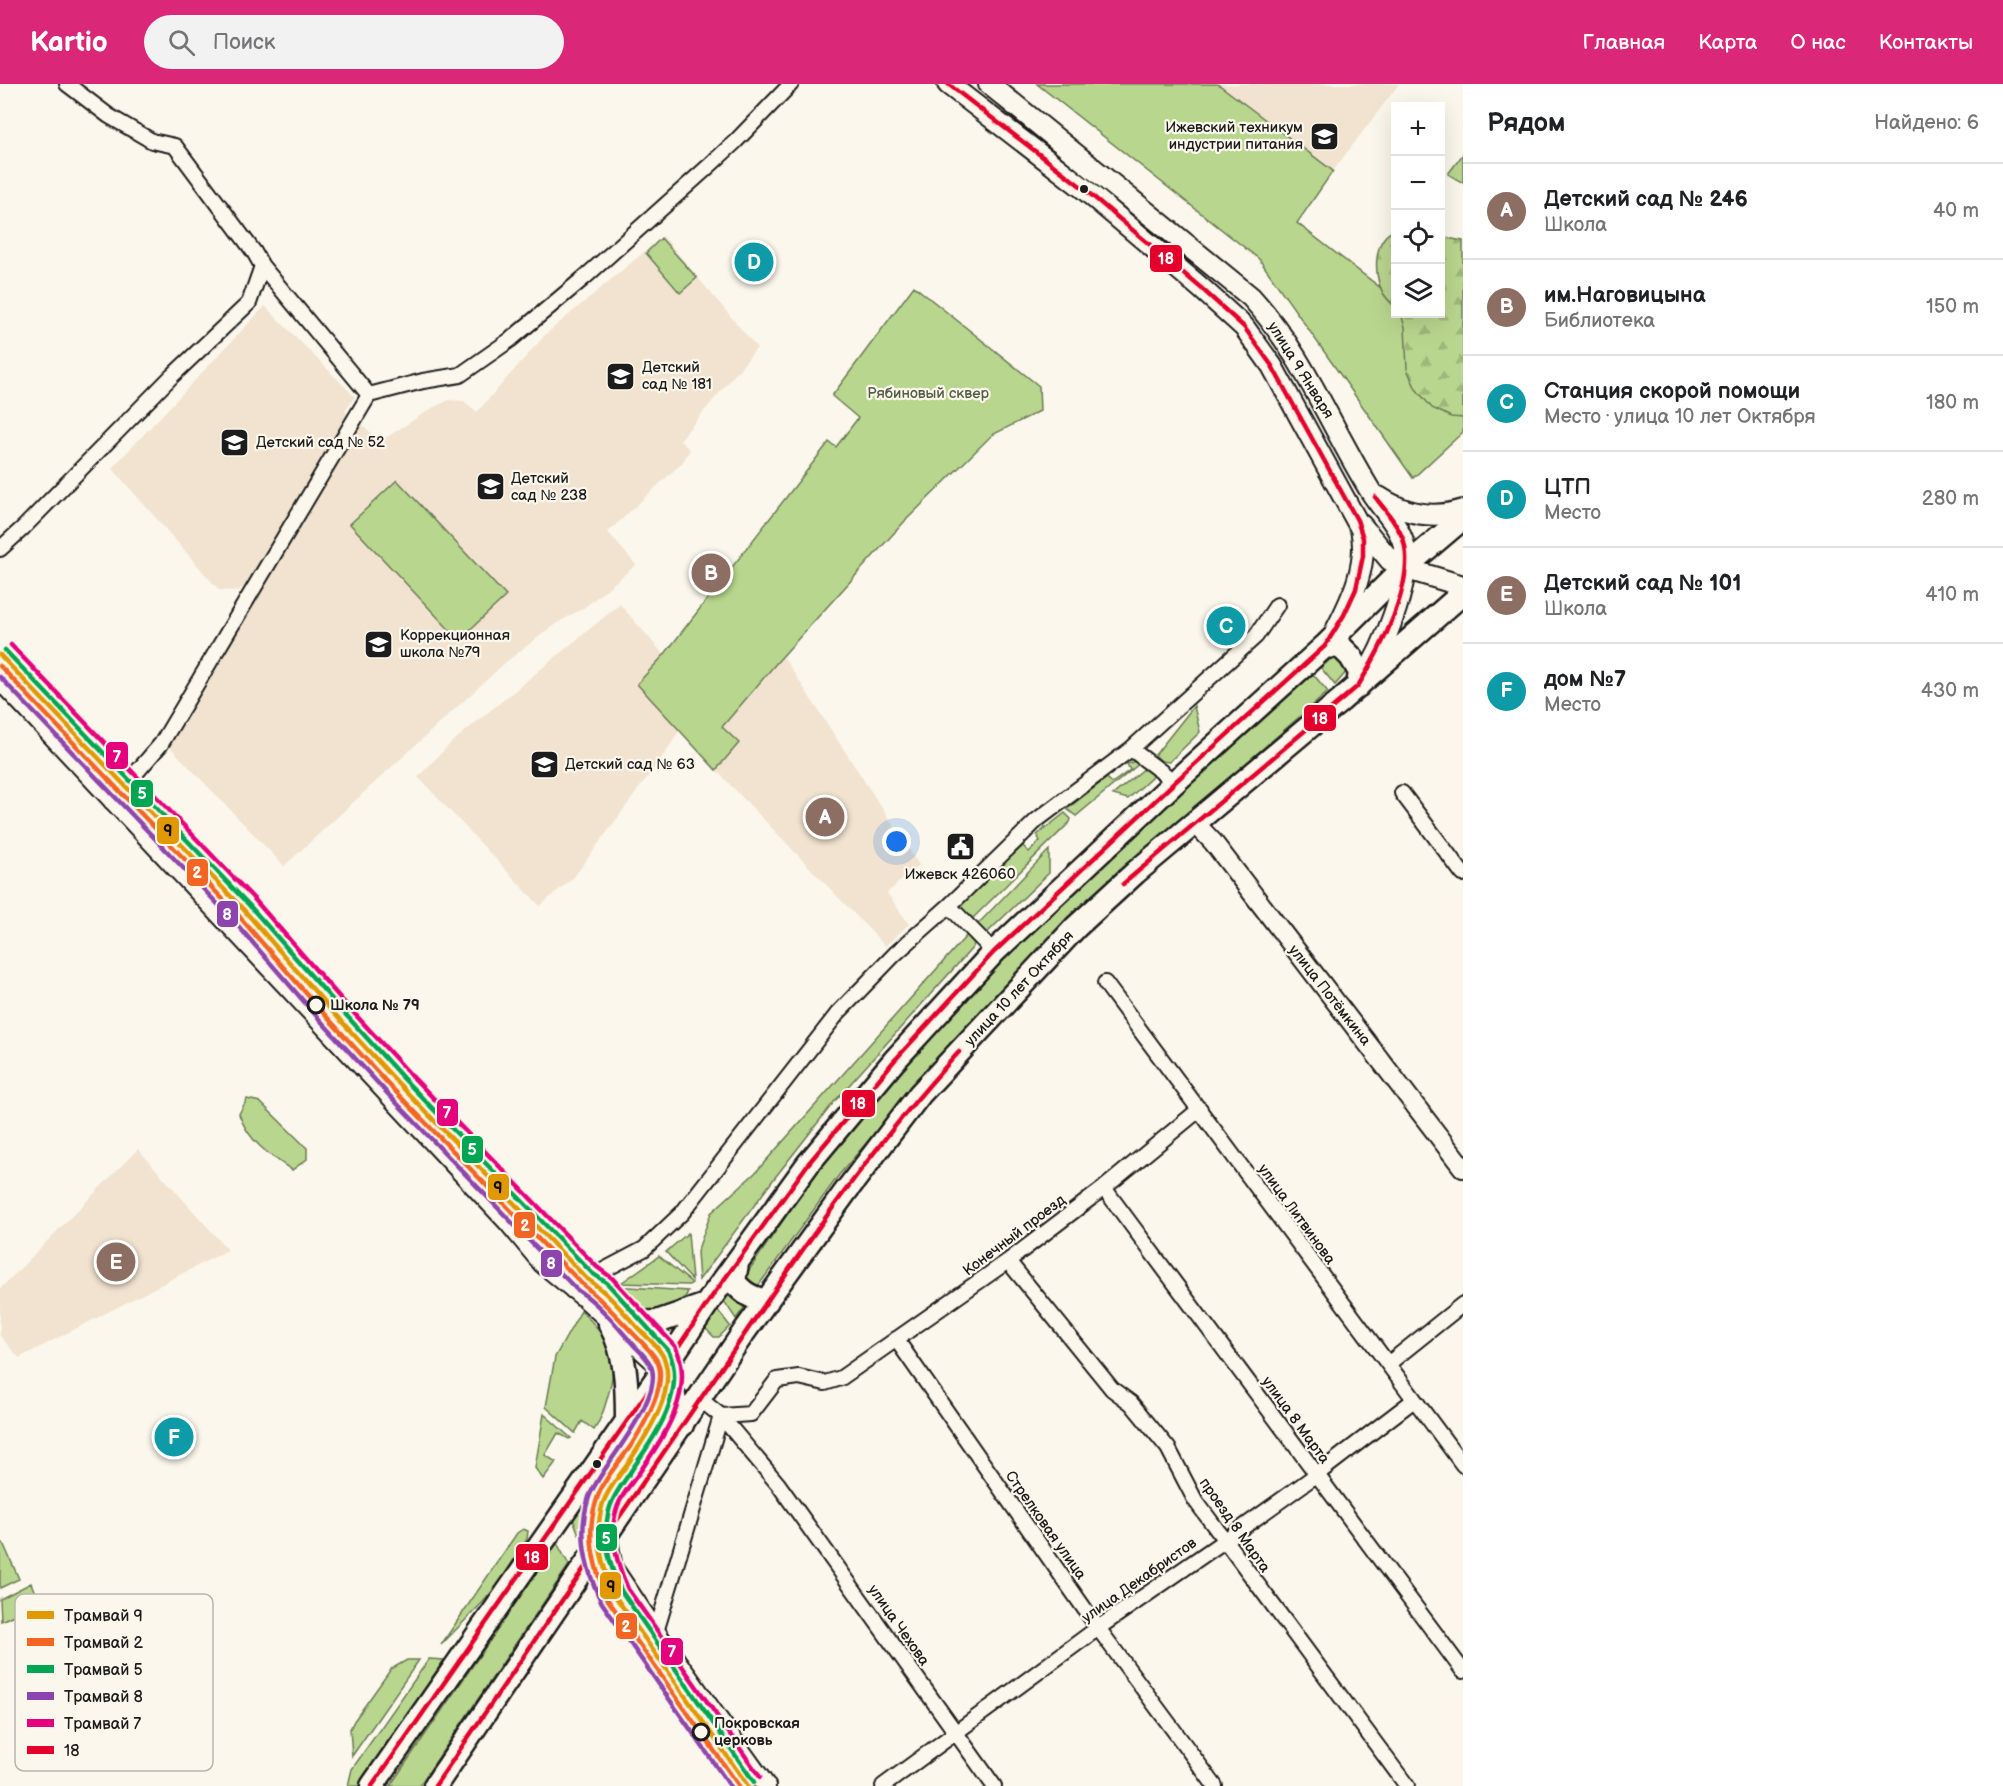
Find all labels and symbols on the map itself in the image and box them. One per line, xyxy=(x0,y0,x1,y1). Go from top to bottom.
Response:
place label: Ижевский техникум индустрии питания xyxy=(1165,118,1303,154)
school or university icon: Ижевский техникум индустрии питания xyxy=(1308,120,1340,152)
unlabelled marker xyxy=(1078,183,1090,195)
pin: D xyxy=(734,240,774,285)
line badge: 18 xyxy=(1149,244,1183,273)
text: 18 xyxy=(1158,250,1174,269)
street label: улица 9 Января xyxy=(1263,318,1338,422)
place label: Детский сад № 181 xyxy=(642,358,712,394)
school or university icon: Детский сад № 181 xyxy=(605,360,637,392)
park label: Рябиновый сквер xyxy=(867,384,990,403)
school or university icon: Детский сад № 52 xyxy=(219,426,251,458)
place label: Детский сад № 52 xyxy=(256,433,385,452)
place label: Детский сад № 238 xyxy=(511,469,587,505)
school or university icon: Детский сад № 238 xyxy=(474,471,506,503)
pin: B xyxy=(692,550,730,596)
pin: C xyxy=(1206,604,1246,648)
place label: Коррекционная школа №79 xyxy=(400,626,510,662)
school or university icon: Коррекционная школа №79 xyxy=(363,628,395,660)
line badge: 18 xyxy=(1303,704,1337,732)
text: 18 xyxy=(1312,710,1328,729)
line badge: 7 xyxy=(105,741,129,770)
text: 7 xyxy=(113,748,122,767)
school or university icon: Детский сад № 63 xyxy=(528,748,560,780)
place label: Детский сад № 63 xyxy=(565,755,695,774)
line badge: 5 xyxy=(130,779,154,808)
text: 5 xyxy=(137,785,147,804)
pin: A xyxy=(806,794,844,840)
line badge: 9 xyxy=(156,816,180,845)
text: 9 xyxy=(163,822,173,841)
your location xyxy=(882,827,911,856)
public building icon: Ижевск 426060 xyxy=(944,831,976,863)
line badge: 2 xyxy=(186,858,209,887)
text: 2 xyxy=(192,864,202,883)
place label: Ижевск 426060 xyxy=(904,865,1016,884)
line badge: 8 xyxy=(216,900,239,928)
text: 8 xyxy=(222,906,232,925)
street label: улица 10 лет Октября xyxy=(961,927,1078,1050)
street label: улица Потёмкина xyxy=(1284,941,1375,1050)
marker: Школа № 79 xyxy=(307,996,325,1014)
place label: Школа № 79 xyxy=(330,996,420,1015)
line badge: 18 xyxy=(841,1089,876,1118)
text: 18 xyxy=(850,1095,866,1114)
line badge: 7 xyxy=(436,1098,459,1127)
text: 7 xyxy=(443,1104,452,1123)
line badge: 5 xyxy=(461,1135,484,1164)
text: 5 xyxy=(467,1141,477,1160)
street label: улица Литвинова xyxy=(1254,1160,1340,1268)
line badge: 9 xyxy=(487,1173,510,1201)
text: 9 xyxy=(493,1179,503,1198)
street label: Конечный проезд xyxy=(959,1191,1069,1280)
line badge: 2 xyxy=(513,1211,536,1239)
text: 2 xyxy=(520,1217,530,1236)
pin: E xyxy=(96,1240,136,1284)
line badge: 8 xyxy=(540,1249,563,1278)
text: 8 xyxy=(546,1255,556,1274)
street label: улица 8 Марта xyxy=(1258,1373,1334,1468)
pin: F xyxy=(154,1414,194,1460)
unlabelled marker xyxy=(591,1458,603,1470)
street label: Стрелковая улица xyxy=(1001,1467,1090,1584)
street label: проезд 8 Марта xyxy=(1195,1474,1274,1577)
line badge: 5 xyxy=(595,1523,618,1552)
text: 5 xyxy=(601,1530,611,1549)
street label: улица Декабристов xyxy=(1078,1534,1201,1627)
line badge: 18 xyxy=(515,1543,549,1571)
text: 18 xyxy=(524,1549,540,1568)
line badge: 9 xyxy=(599,1571,622,1600)
text: 9 xyxy=(606,1578,616,1597)
street label: улица Чехова xyxy=(864,1581,934,1670)
legend xyxy=(15,1594,213,1771)
text: Трамвай 9 xyxy=(64,1607,143,1626)
line badge: 2 xyxy=(615,1612,638,1640)
text: 2 xyxy=(621,1618,631,1637)
text: Трамвай 2 xyxy=(64,1634,144,1653)
line badge: 7 xyxy=(660,1637,684,1666)
text: 7 xyxy=(668,1643,677,1662)
text: Трамвай 5 xyxy=(64,1661,143,1680)
text: Трамвай 8 xyxy=(64,1688,143,1707)
place label: Покровская церковь xyxy=(714,1714,800,1750)
text: Трамвай 7 xyxy=(64,1715,141,1734)
marker: Покровская церковь xyxy=(692,1723,710,1741)
text: 18 xyxy=(64,1742,80,1761)

